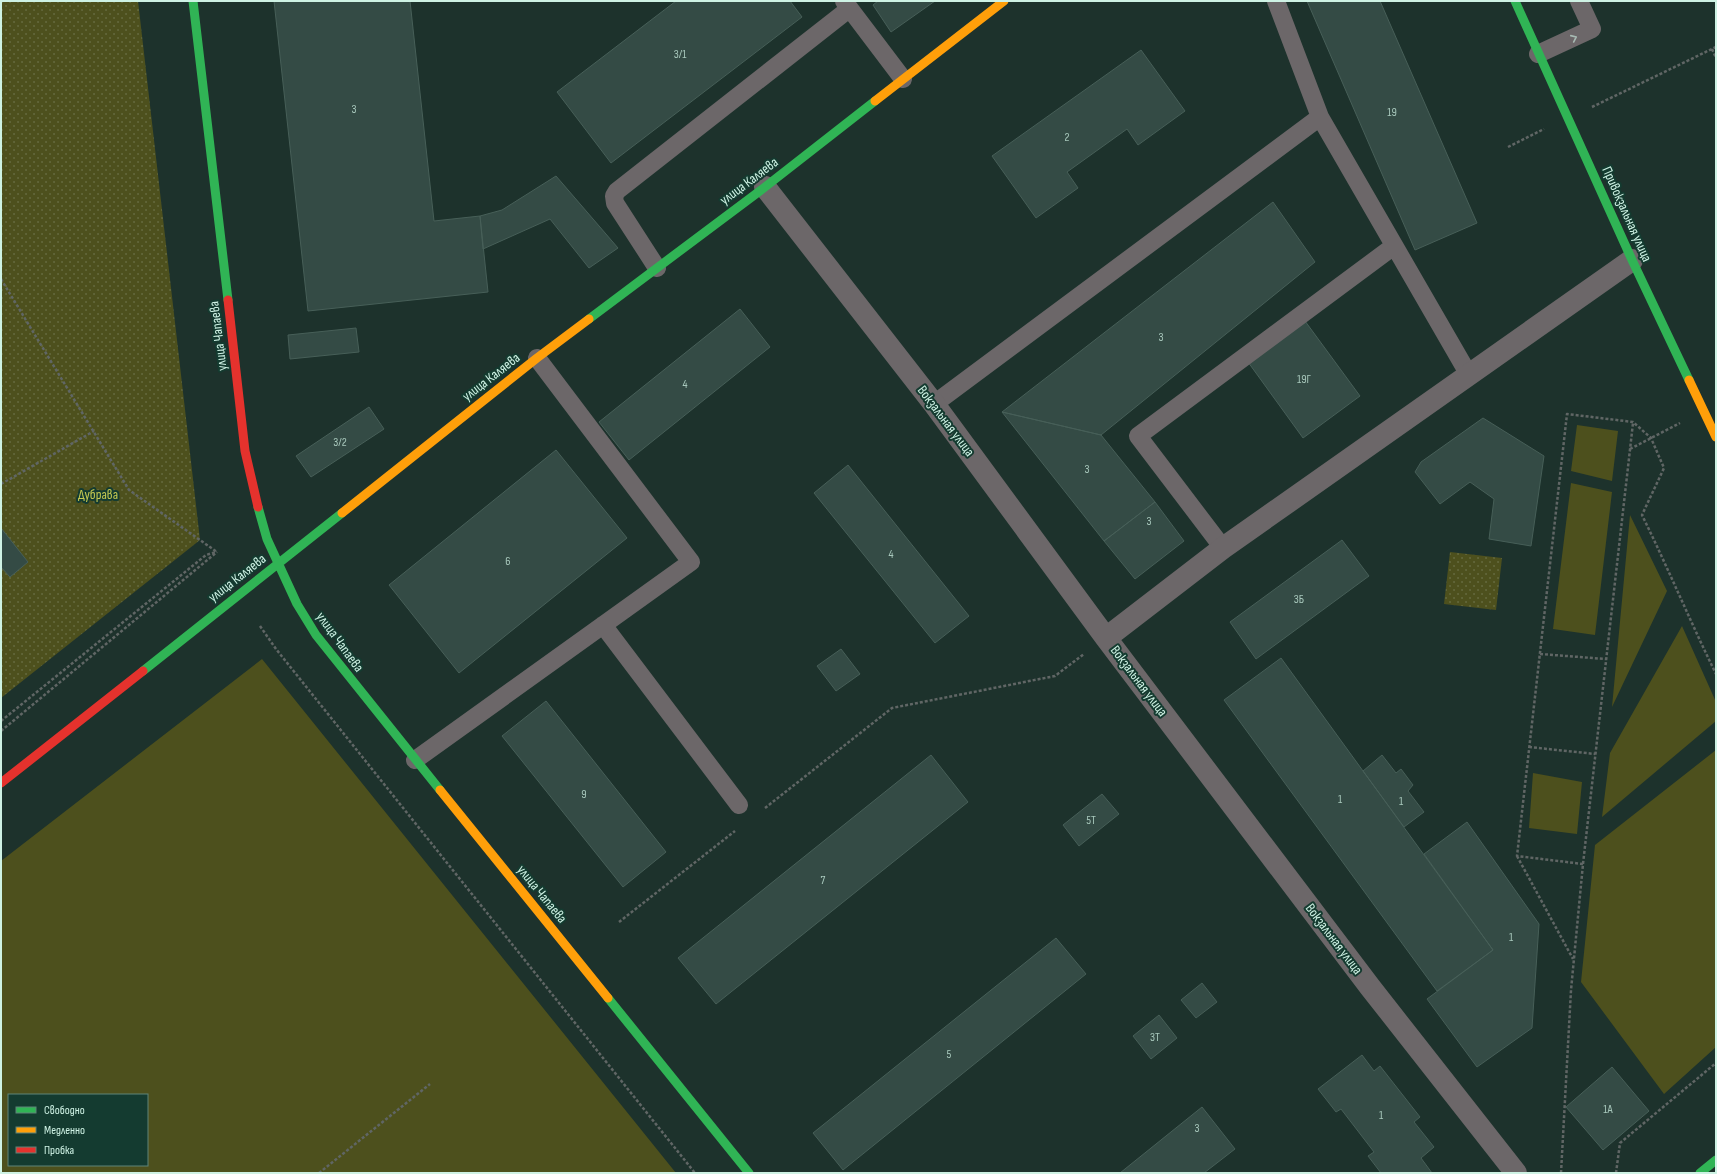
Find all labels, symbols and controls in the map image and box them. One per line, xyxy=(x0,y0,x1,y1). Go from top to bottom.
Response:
one-way arrow xyxy=(1569,35,1577,43)
house number: 3/1 xyxy=(674,47,687,62)
house number: 3 xyxy=(351,102,357,117)
house number: 19 xyxy=(1387,105,1397,120)
house number: 2 xyxy=(1065,130,1070,145)
street label: улица Каляева xyxy=(717,154,781,208)
street label: Привокзальная улица xyxy=(1598,164,1656,264)
street label: улица Чапаева xyxy=(205,300,231,372)
house number: 3 xyxy=(1158,330,1164,345)
street label: улица Каляева xyxy=(459,349,523,405)
house number: 19Г xyxy=(1297,372,1312,387)
house number: 4 xyxy=(682,377,688,392)
street label: Вокзальная улица xyxy=(914,382,978,460)
house number: 3/2 xyxy=(333,435,347,450)
house number: 3 xyxy=(1084,462,1090,477)
park label: Дубрава xyxy=(78,486,118,503)
house number: 3 xyxy=(1146,514,1152,529)
house number: 4 xyxy=(888,547,894,562)
street label: улица Каляева xyxy=(205,550,269,606)
house number: 6 xyxy=(505,554,511,569)
house number: 3Б xyxy=(1294,592,1304,607)
street label: улица Чапаева xyxy=(313,609,367,675)
street label: Вокзальная улица xyxy=(1107,642,1171,720)
house number: 9 xyxy=(581,787,587,802)
house number: 1 xyxy=(1338,792,1343,807)
house number: 1 xyxy=(1399,794,1404,809)
house number: 5Т xyxy=(1086,813,1096,828)
street label: улица Чапаева xyxy=(513,861,571,927)
house number: 7 xyxy=(821,873,826,888)
street label: Вокзальная улица xyxy=(1302,900,1366,978)
house number: 1 xyxy=(1509,930,1514,945)
house number: 3Т xyxy=(1150,1030,1160,1045)
house number: 5 xyxy=(947,1047,952,1062)
legend xyxy=(8,1094,148,1166)
house number: 1А xyxy=(1603,1102,1614,1117)
text: Свободно xyxy=(44,1103,85,1118)
house number: 1 xyxy=(1379,1108,1384,1123)
house number: 3 xyxy=(1194,1121,1200,1136)
text: Медленно xyxy=(44,1123,85,1138)
text: Пробка xyxy=(44,1143,75,1158)

